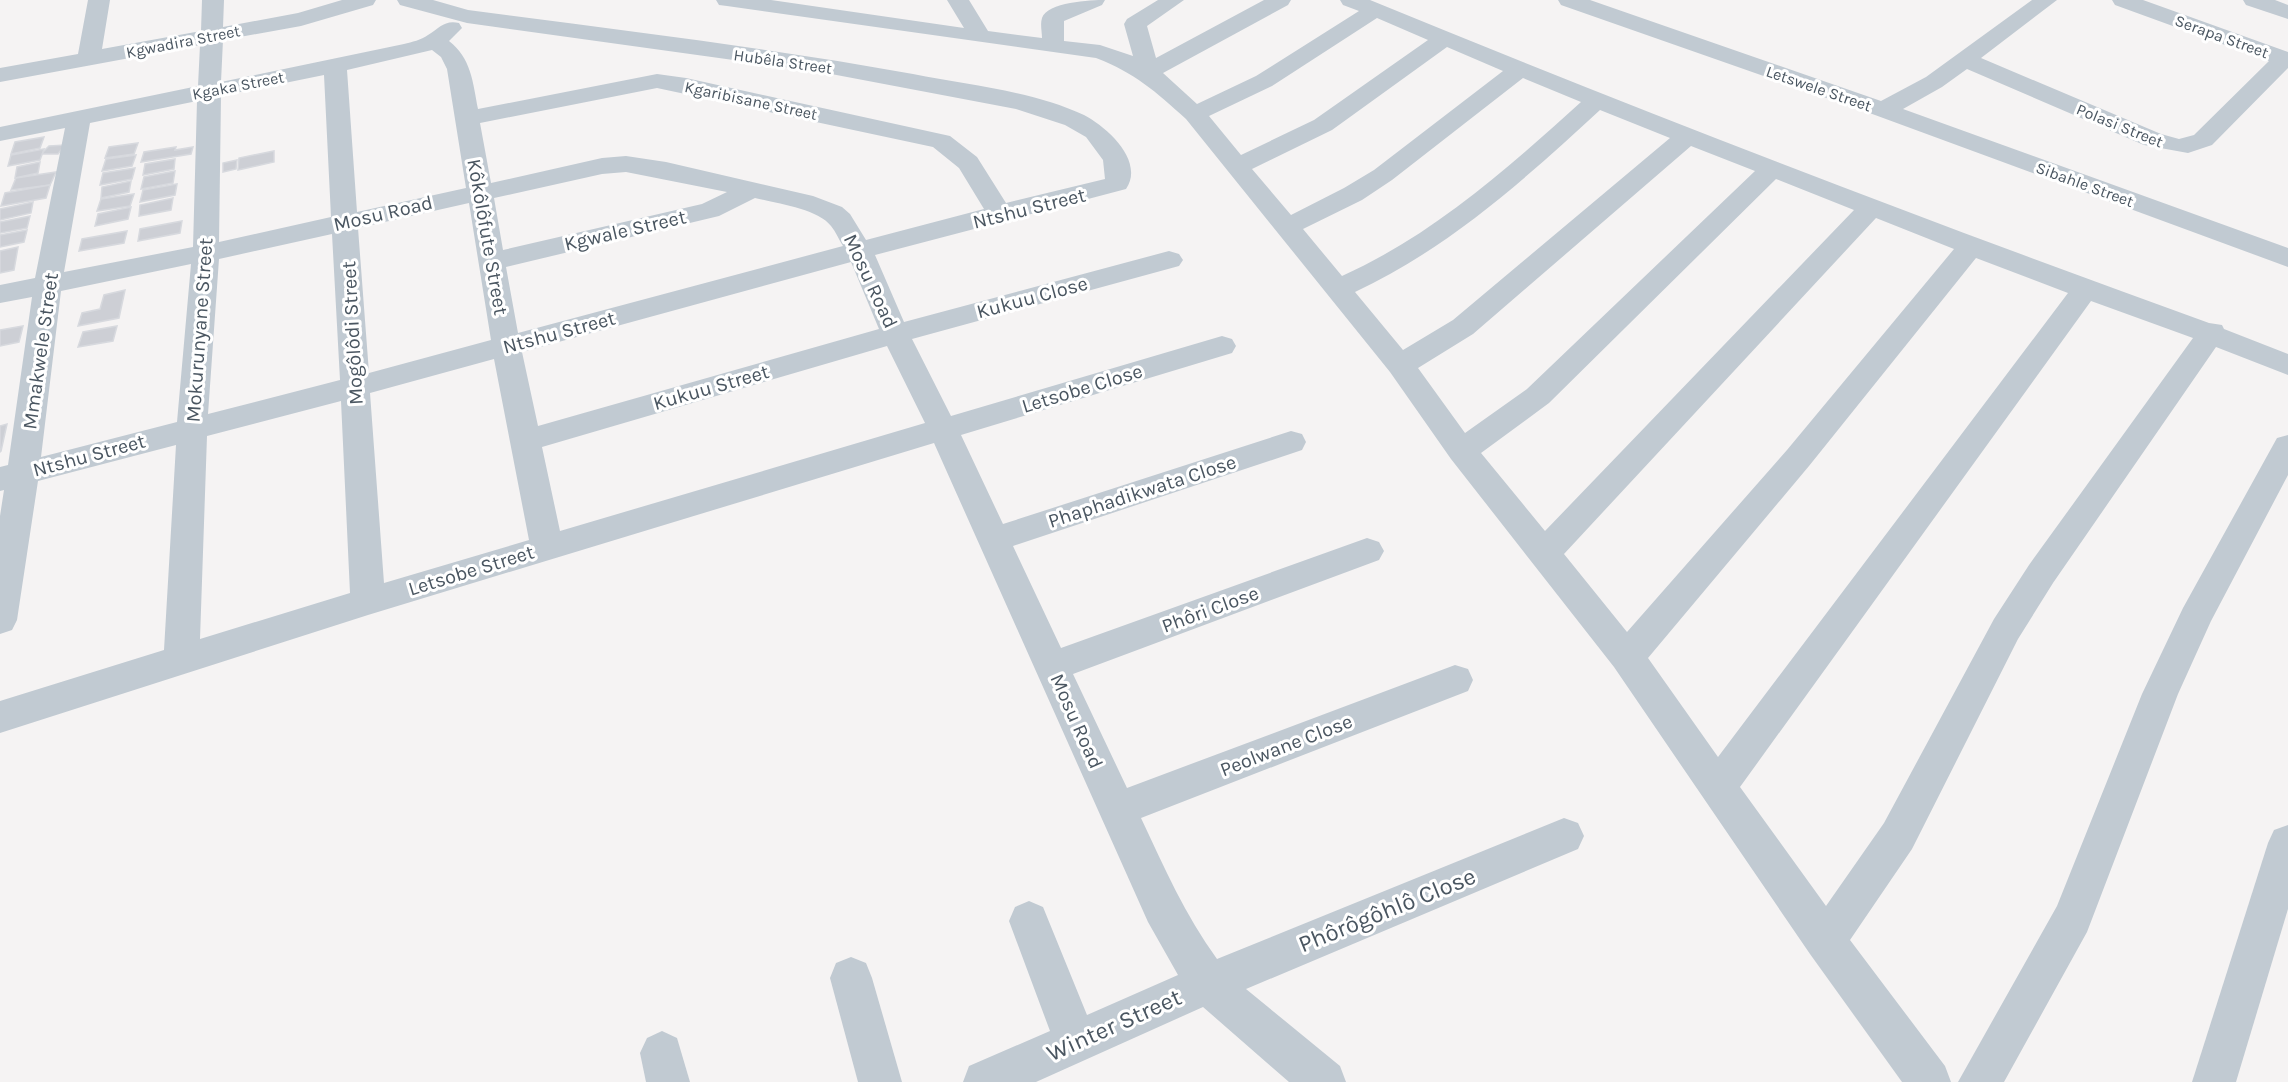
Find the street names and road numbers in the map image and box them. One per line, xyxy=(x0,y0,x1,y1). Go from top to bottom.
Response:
street label: Serapa Street xyxy=(2172,11,2271,62)
street label: Kgwadira Street xyxy=(124,21,242,62)
street label: Hubêla Street xyxy=(733,45,833,78)
street label: Letswele Street xyxy=(1764,62,1874,115)
street label: Kgaka Street xyxy=(191,67,286,104)
street label: Kgaribisane Street xyxy=(683,77,819,124)
street label: Polasi Street xyxy=(2074,99,2166,151)
street label: Kôkôlôfute Street xyxy=(462,157,513,317)
street label: Sibahle Street xyxy=(2033,158,2136,211)
street label: Ntshu Street xyxy=(970,183,1088,234)
street label: Mosu Road xyxy=(331,191,435,236)
street label: Kgwale Street xyxy=(562,205,689,256)
street label: Mosu Road xyxy=(839,230,902,332)
street label: Mokurunyane Street xyxy=(182,237,217,423)
street label: Mogôlôdi Street xyxy=(337,260,368,406)
street label: Mmakwele Street xyxy=(18,271,63,431)
street label: Kukuu Close xyxy=(974,272,1090,323)
street label: Ntshu Street xyxy=(500,306,618,359)
street label: Letsobe Close xyxy=(1019,359,1145,418)
street label: Kukuu Street xyxy=(651,360,772,415)
street label: Ntshu Street xyxy=(30,429,148,482)
street label: Phaphadikwata Close xyxy=(1045,450,1239,533)
street label: Letsobe Street xyxy=(405,540,537,601)
street label: Phôri Close xyxy=(1159,581,1262,638)
street label: Mosu Road xyxy=(1045,670,1108,772)
street label: Peolwane Close xyxy=(1217,710,1356,781)
street label: Phôrôgôhlô Close xyxy=(1294,862,1480,958)
street label: Winter Street xyxy=(1042,983,1186,1067)

